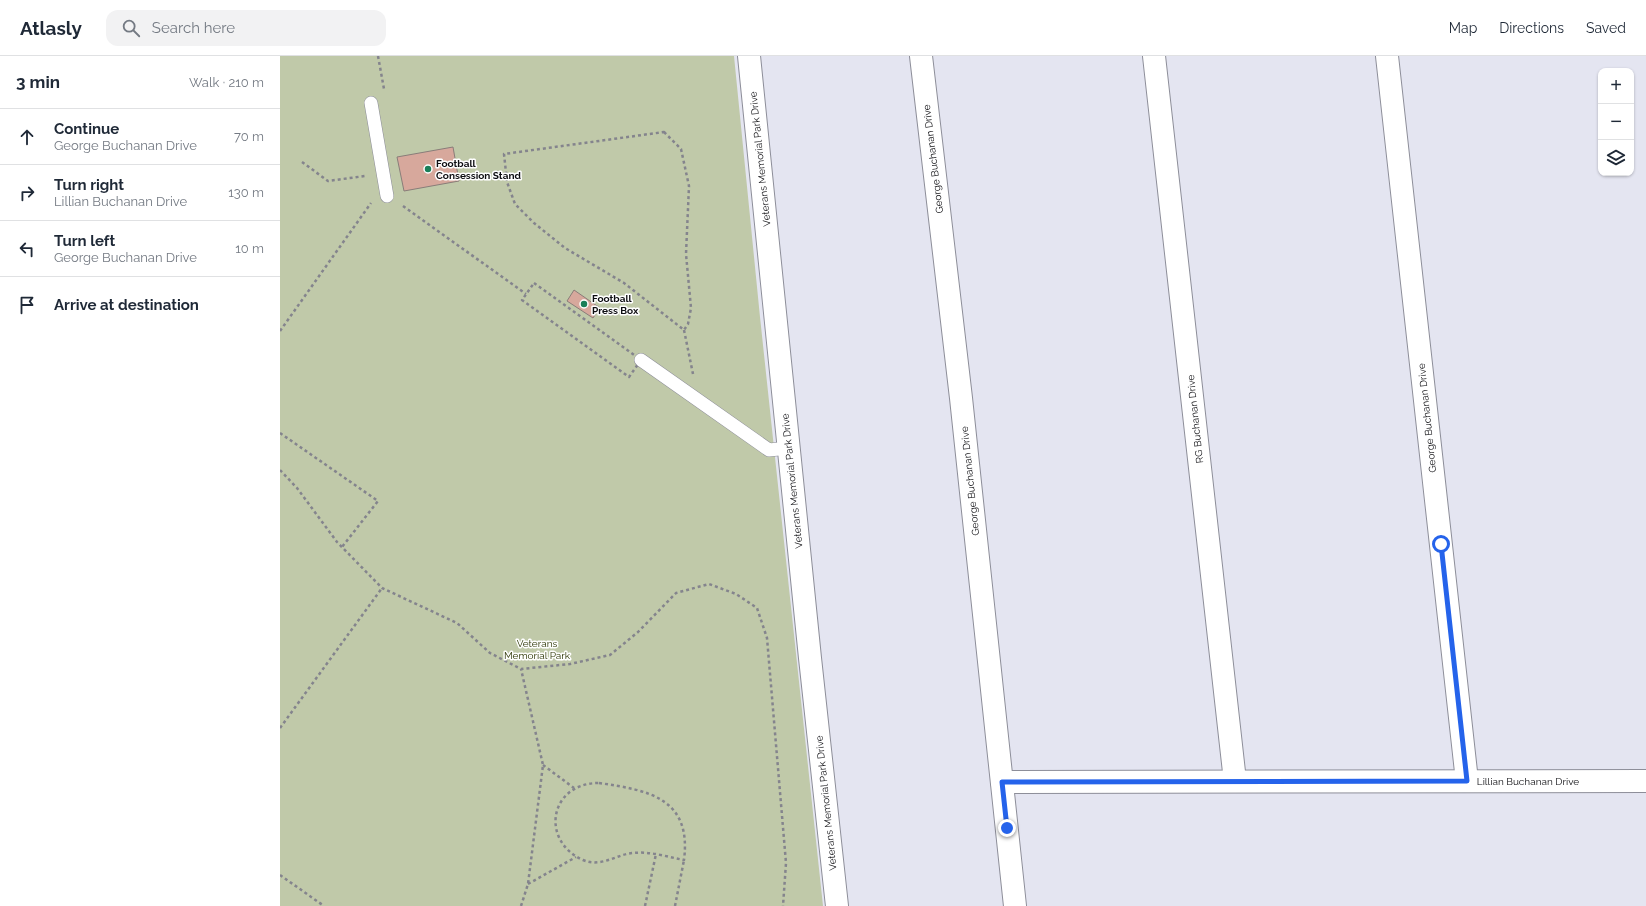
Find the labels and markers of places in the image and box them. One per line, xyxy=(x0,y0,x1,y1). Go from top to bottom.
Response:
place label: Football Consession Stand xyxy=(436,158,521,181)
marker: Football Consession Stand xyxy=(423,164,433,174)
place label: Football Press Box xyxy=(592,293,639,316)
marker: Football Press Box xyxy=(579,299,589,309)

